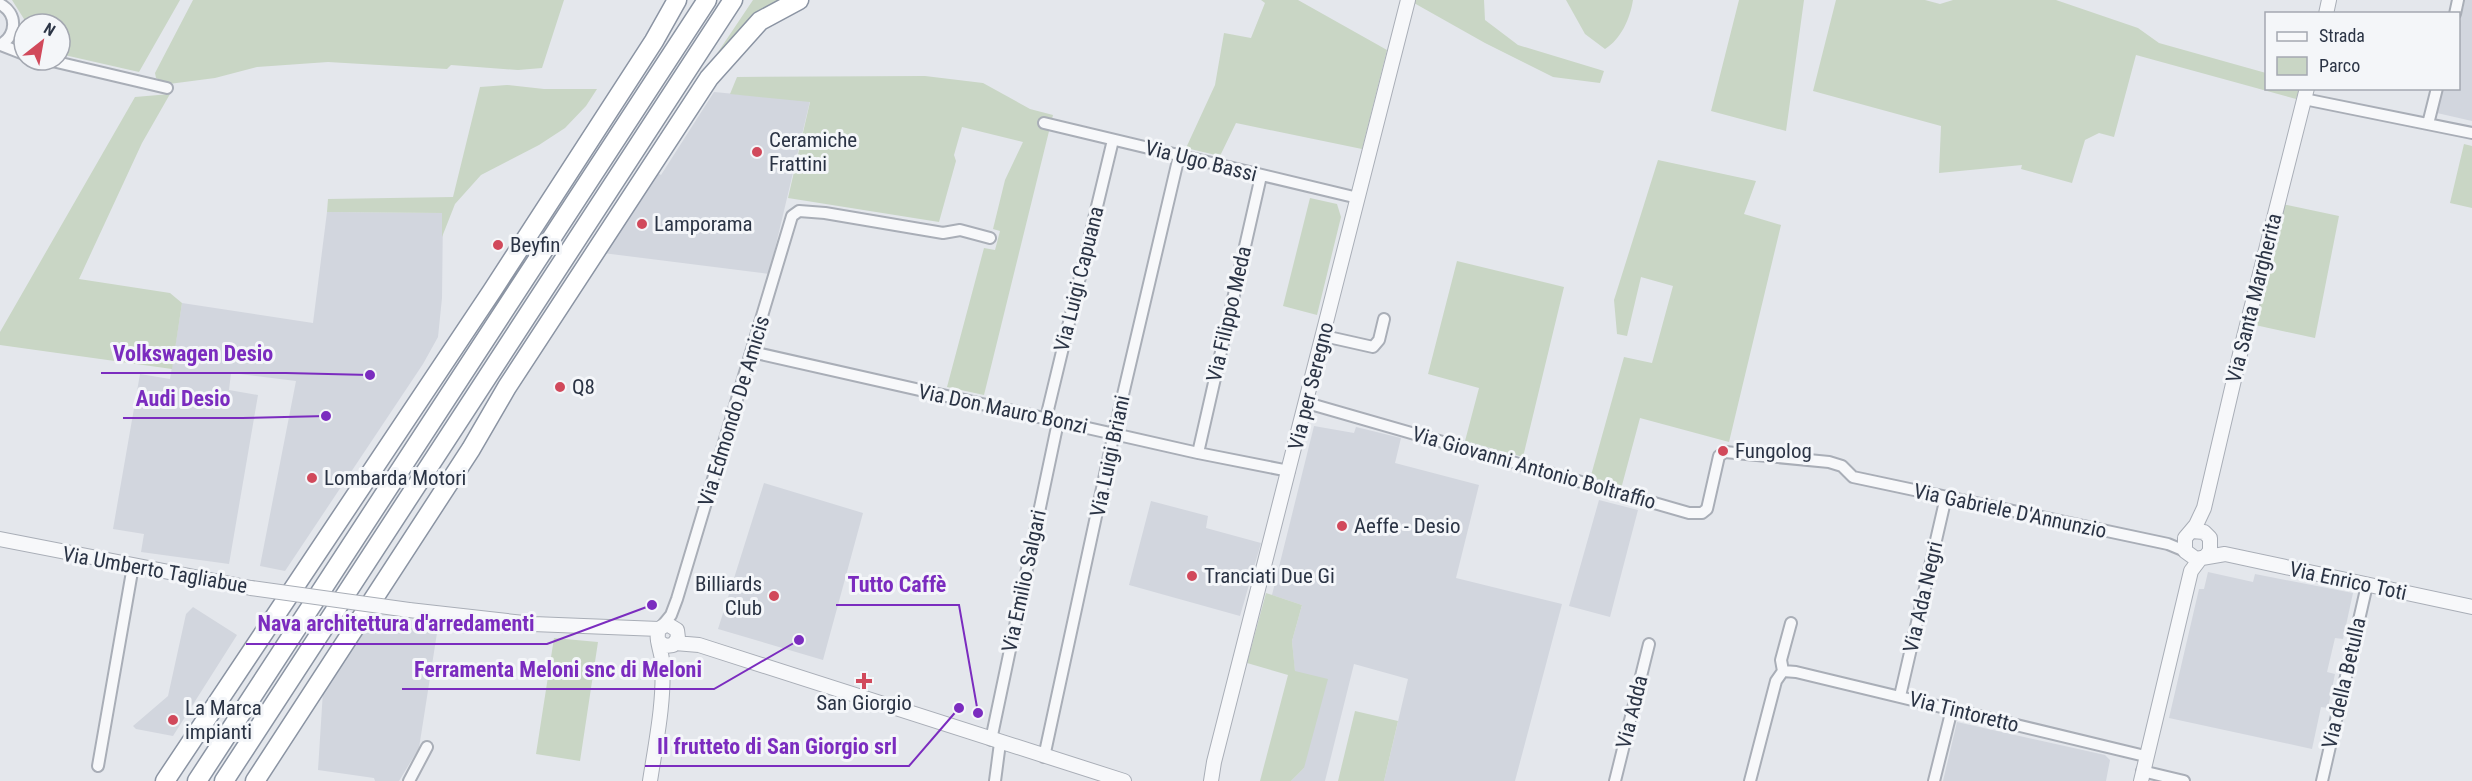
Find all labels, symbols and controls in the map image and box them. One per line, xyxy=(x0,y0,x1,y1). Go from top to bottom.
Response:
north arrow xyxy=(12,12,72,72)
legend xyxy=(2265,12,2460,90)
text: N xyxy=(40,19,59,40)
text: Strada xyxy=(2319,25,2365,46)
text: Parco xyxy=(2319,55,2360,76)
place label: Ceramiche Frattini xyxy=(769,128,857,176)
street label: Via Ugo Bassi xyxy=(1143,136,1259,186)
marker: Ceramiche Frattini xyxy=(750,145,764,159)
street label: Via Luigi Capuana xyxy=(1049,204,1109,354)
street label: Via Santa Margherita xyxy=(2221,211,2287,385)
place label: Lamporama xyxy=(654,212,753,236)
marker: Lamporama xyxy=(635,217,649,231)
place label: Beyfin xyxy=(510,233,560,257)
marker: Beyfin xyxy=(491,238,505,252)
street label: Via Filippo Meda xyxy=(1202,244,1256,384)
street label: Via Edmondo De Amicis xyxy=(694,313,774,509)
street label: Via per Seregno xyxy=(1284,320,1338,452)
callout: Volkswagen Desio xyxy=(101,333,286,373)
text: Volkswagen Desio xyxy=(113,341,273,366)
place label: Q8 xyxy=(572,375,595,399)
callout: Audi Desio xyxy=(123,378,242,418)
street label: Via Don Mauro Bonzi xyxy=(916,379,1090,439)
marker: Q8 xyxy=(553,380,567,394)
text: Audi Desio xyxy=(136,386,230,411)
street label: Via Luigi Briani xyxy=(1085,393,1135,519)
street label: Via Giovanni Antonio Boltraffio xyxy=(1409,422,1659,514)
place label: Fungolog xyxy=(1735,439,1812,463)
marker: Fungolog xyxy=(1716,444,1730,458)
place label: Lombarda Motori xyxy=(324,466,466,490)
marker: Lombarda Motori xyxy=(305,471,319,485)
street label: Via Gabriele D'Annunzio xyxy=(1911,479,2109,543)
street label: Via Emilio Salgari xyxy=(997,508,1051,654)
place label: Aeffe - Desio xyxy=(1354,514,1460,538)
marker: Aeffe - Desio xyxy=(1335,519,1349,533)
street label: Via Ada Negri xyxy=(1899,539,1947,655)
street label: Via Umberto Tagliabue xyxy=(61,542,249,598)
street label: Via Enrico Toti xyxy=(2287,557,2409,605)
place label: Tranciati Due Gi xyxy=(1204,564,1335,588)
callout: Tutto Caffè xyxy=(836,565,959,605)
marker: Tranciati Due Gi xyxy=(1185,569,1199,583)
place label: Billiards Club xyxy=(695,572,762,620)
text: Tutto Caffè xyxy=(848,572,946,597)
marker: Billiards Club xyxy=(767,589,781,603)
callout: Nava architettura d'arredamenti xyxy=(246,604,547,644)
text: Nava architettura d'arredamenti xyxy=(257,611,535,636)
street label: Via della Betulla xyxy=(2317,615,2371,751)
callout: Ferramenta Meloni snc di Meloni xyxy=(402,649,714,689)
text: Ferramenta Meloni snc di Meloni xyxy=(414,657,702,682)
street label: Via Adda xyxy=(1611,673,1653,751)
marker: San Giorgio xyxy=(857,674,871,688)
street label: Via Tintoretto xyxy=(1907,687,2021,737)
place label: San Giorgio xyxy=(816,691,912,715)
place label: La Marca impianti xyxy=(185,696,262,744)
marker: La Marca impianti xyxy=(166,713,180,727)
callout: Il frutteto di San Giorgio srl xyxy=(645,726,909,766)
text: Il frutteto di San Giorgio srl xyxy=(657,734,897,759)

